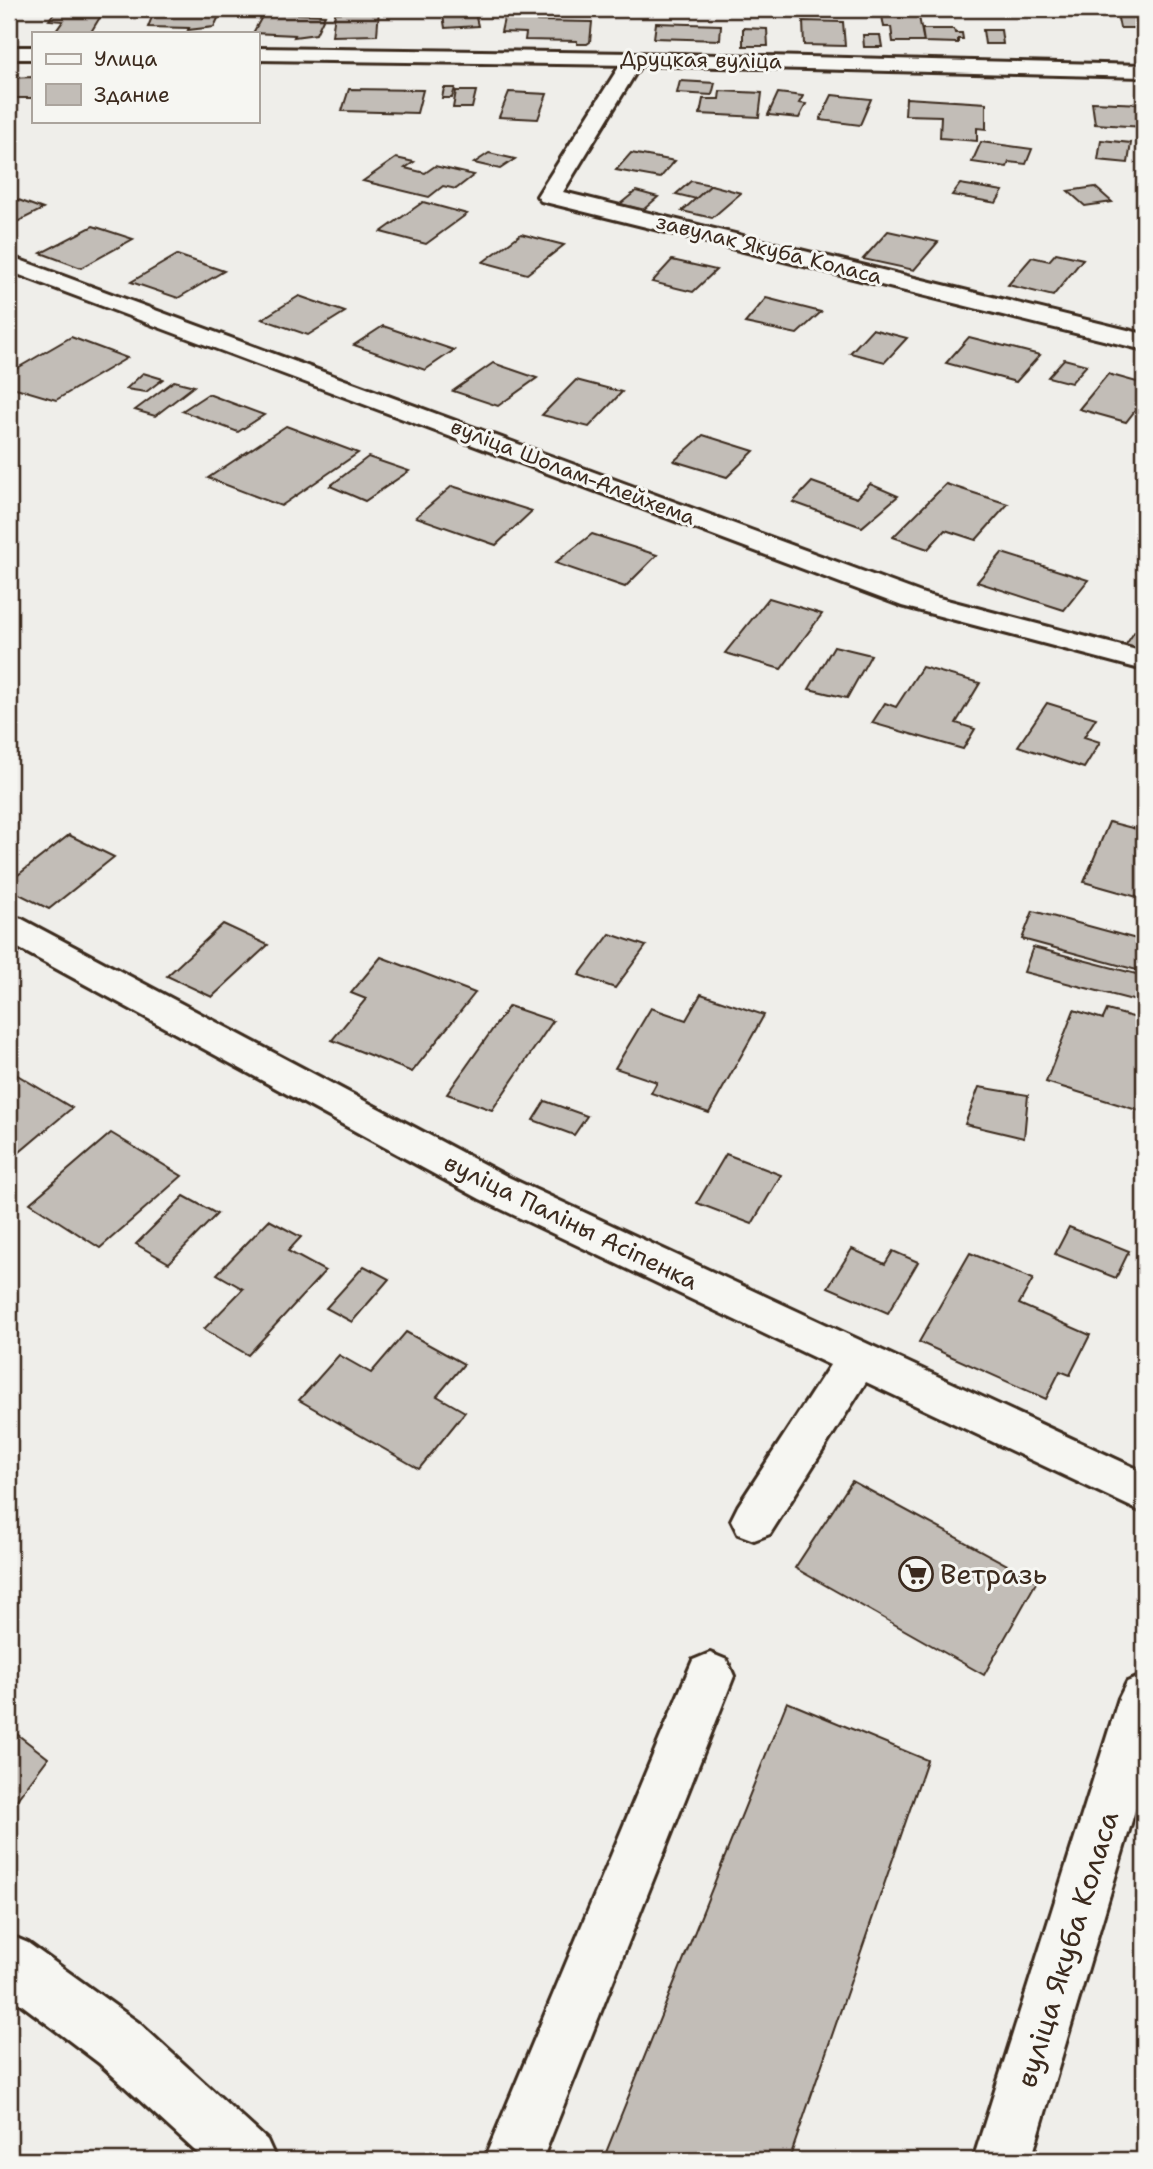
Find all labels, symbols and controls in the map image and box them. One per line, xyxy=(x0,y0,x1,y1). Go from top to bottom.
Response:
legend xyxy=(32,32,259,122)
text: Улица xyxy=(94,45,157,73)
street label: Друцкая вуліца xyxy=(620,45,782,75)
text: Здание xyxy=(94,81,170,109)
street label: завулак Якуба Коласа xyxy=(653,207,885,291)
street label: вуліца Шолам-Алейхема xyxy=(447,412,699,532)
street label: вуліца Паліны Асіпенка xyxy=(439,1147,703,1298)
supermarket icon: Ветразь xyxy=(897,1555,935,1593)
place label: Ветразь xyxy=(940,1555,1047,1593)
street label: вуліца Якуба Коласа xyxy=(1007,1806,1127,2092)

